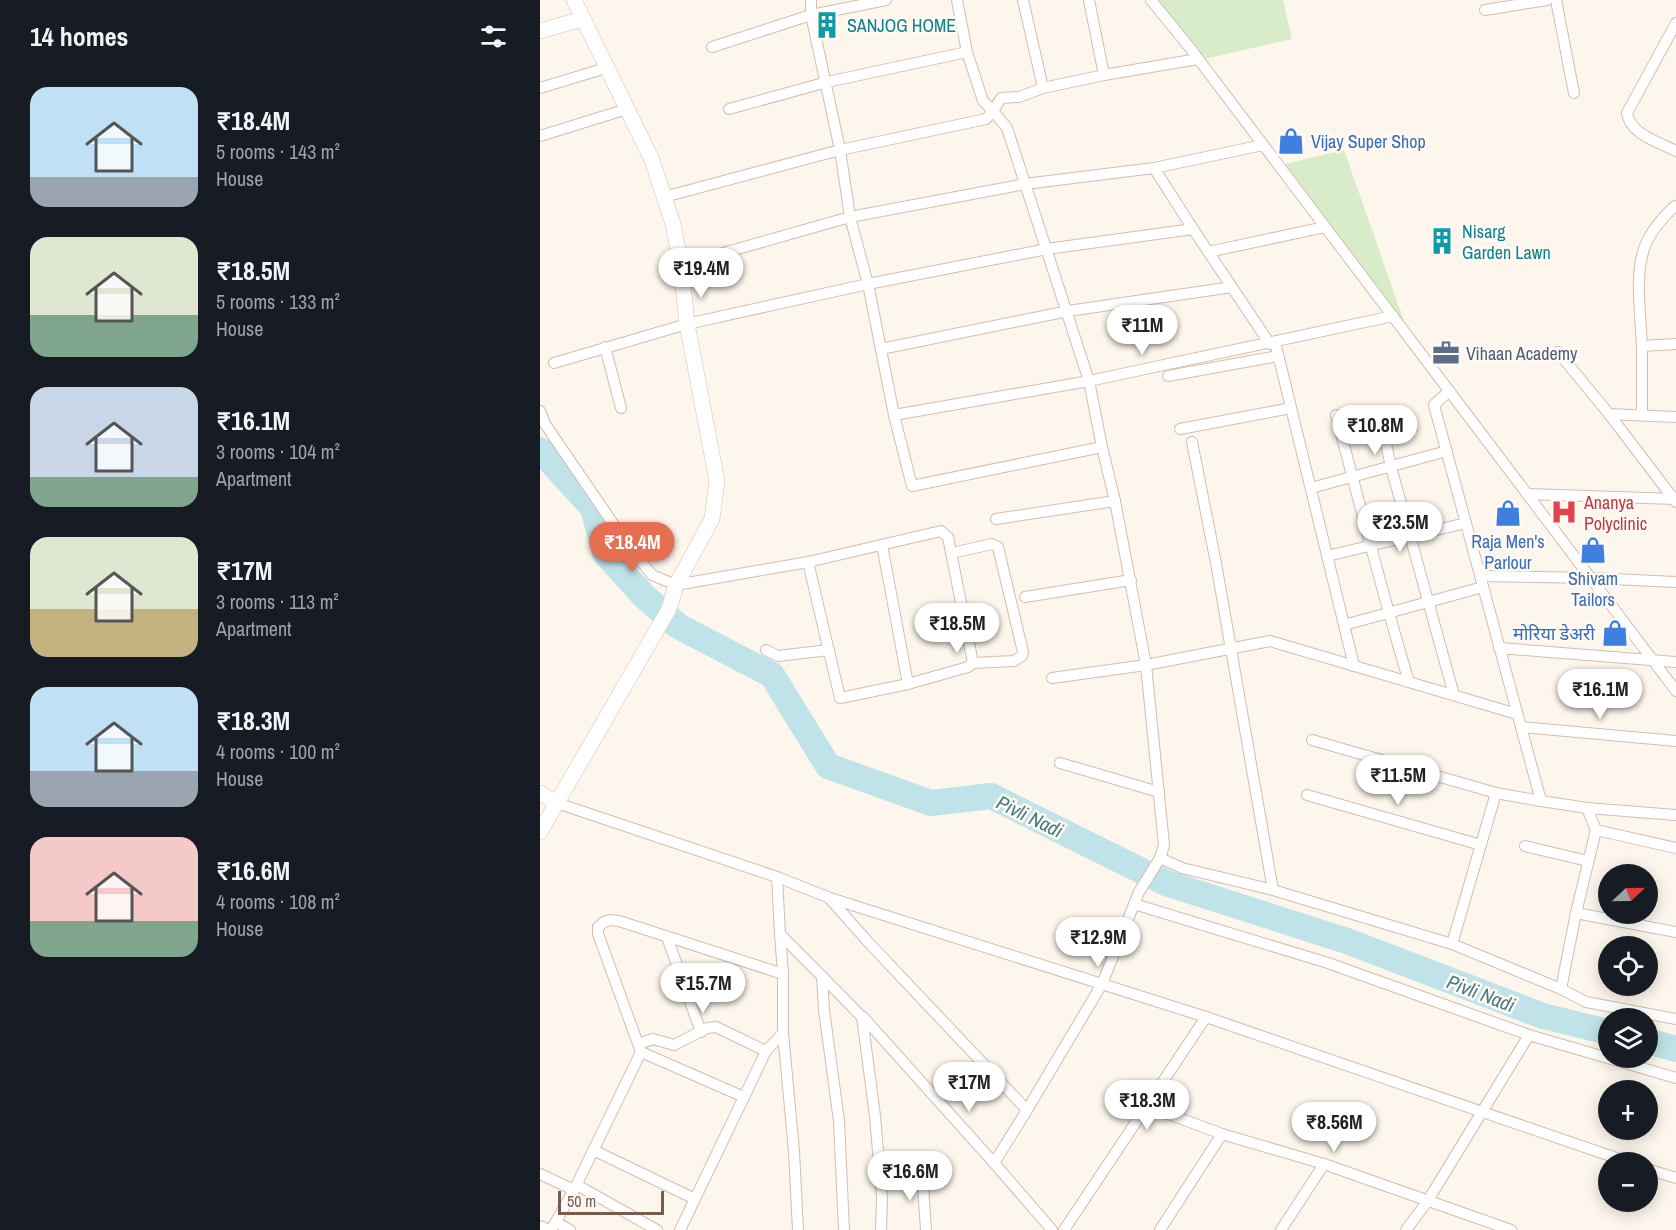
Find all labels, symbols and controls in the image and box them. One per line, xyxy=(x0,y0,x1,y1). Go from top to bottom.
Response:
building icon: SANJOG HOME xyxy=(812,10,842,40)
place label: SANJOG HOME xyxy=(847,13,956,38)
text: 14 homes xyxy=(30,19,128,54)
icon: filters xyxy=(477,20,510,53)
text: ₹18.4M xyxy=(216,103,290,138)
icon: home xyxy=(78,111,150,183)
shop icon: Vijay Super Shop xyxy=(1276,126,1306,156)
place label: Vijay Super Shop xyxy=(1311,129,1426,154)
text: 5 rooms · 143 m² xyxy=(216,138,340,165)
text: House xyxy=(216,165,263,192)
place label: Nisarg Garden Lawn xyxy=(1462,219,1551,265)
building icon: Nisarg Garden Lawn xyxy=(1427,226,1457,256)
pin: ₹19.4M xyxy=(652,248,750,299)
text: ₹18.5M xyxy=(216,253,290,288)
text: ₹19.4M xyxy=(672,254,730,281)
icon: home xyxy=(78,261,150,333)
text: 5 rooms · 133 m² xyxy=(216,288,340,315)
pin: ₹11M xyxy=(1106,305,1178,356)
text: ₹11M xyxy=(1121,311,1163,338)
text: House xyxy=(216,315,263,342)
office icon: Vihaan Academy xyxy=(1431,338,1461,368)
place label: Vihaan Academy xyxy=(1466,341,1578,366)
text: ₹16.1M xyxy=(216,403,290,438)
pin: ₹10.8M xyxy=(1326,405,1424,456)
icon: home xyxy=(78,411,150,483)
text: ₹10.8M xyxy=(1346,411,1404,438)
text: 3 rooms · 104 m² xyxy=(216,438,340,465)
text: Apartment xyxy=(216,465,292,492)
place label: Ananya Polyclinic xyxy=(1583,490,1647,536)
hospital icon: Ananya Polyclinic xyxy=(1549,497,1579,527)
shop icon: Raja Men's Parlour xyxy=(1493,498,1523,528)
pin: ₹23.5M xyxy=(1351,502,1449,553)
text: ₹23.5M xyxy=(1371,508,1429,535)
pin: ₹18.4M xyxy=(583,522,681,573)
text: ₹18.4M xyxy=(603,528,661,555)
place label: Raja Men's Parlour xyxy=(1471,529,1545,575)
shop icon: Shivam Tailors xyxy=(1578,535,1608,565)
text: ₹17M xyxy=(216,553,273,588)
icon: home xyxy=(78,561,150,633)
place label: Shivam Tailors xyxy=(1568,566,1618,612)
text: 3 rooms · 113 m² xyxy=(216,588,339,615)
pin: ₹18.5M xyxy=(908,603,1006,654)
text: ₹18.5M xyxy=(928,609,986,636)
text: Apartment xyxy=(216,615,292,642)
shop icon: मोरिया डेअरी xyxy=(1600,618,1630,648)
place label: मोरिया डेअरी xyxy=(1513,621,1595,646)
pin: ₹16.1M xyxy=(1551,669,1649,720)
text: ₹16.1M xyxy=(1571,675,1629,702)
text: ₹18.3M xyxy=(216,703,290,738)
icon: home xyxy=(78,711,150,783)
text: 4 rooms · 100 m² xyxy=(216,738,340,765)
pin: ₹11.5M xyxy=(1349,755,1447,806)
text: ₹11.5M xyxy=(1370,761,1426,788)
text: House xyxy=(216,765,263,792)
water label: Pivli Nadi xyxy=(992,788,1068,844)
text: ₹16.6M xyxy=(216,853,290,888)
icon: home xyxy=(78,861,150,933)
north arrow xyxy=(1598,864,1658,924)
map controls xyxy=(1598,864,1658,1212)
text: 4 rooms · 108 m² xyxy=(216,888,340,915)
text: House xyxy=(216,915,263,942)
pin: ₹12.9M xyxy=(1049,917,1147,968)
text: ₹12.9M xyxy=(1069,923,1127,950)
button: locate xyxy=(1598,936,1658,996)
pin: ₹15.7M xyxy=(654,963,752,1014)
water label: Pivli Nadi xyxy=(1443,968,1519,1018)
text: ₹15.7M xyxy=(674,969,732,996)
button: layers xyxy=(1598,1008,1658,1068)
pin: ₹17M xyxy=(933,1062,1005,1113)
text: ₹17M xyxy=(947,1068,991,1095)
pin: ₹18.3M xyxy=(1098,1080,1196,1131)
button: + xyxy=(1598,1080,1658,1140)
text: ₹18.3M xyxy=(1118,1086,1176,1113)
pin: ₹8.56M xyxy=(1285,1102,1383,1153)
text: ₹8.56M xyxy=(1305,1108,1363,1135)
pin: ₹16.6M xyxy=(861,1151,959,1202)
button: − xyxy=(1598,1152,1658,1212)
text: ₹16.6M xyxy=(881,1157,939,1184)
scale bar xyxy=(558,1188,664,1216)
text: 50 m xyxy=(567,1190,596,1212)

